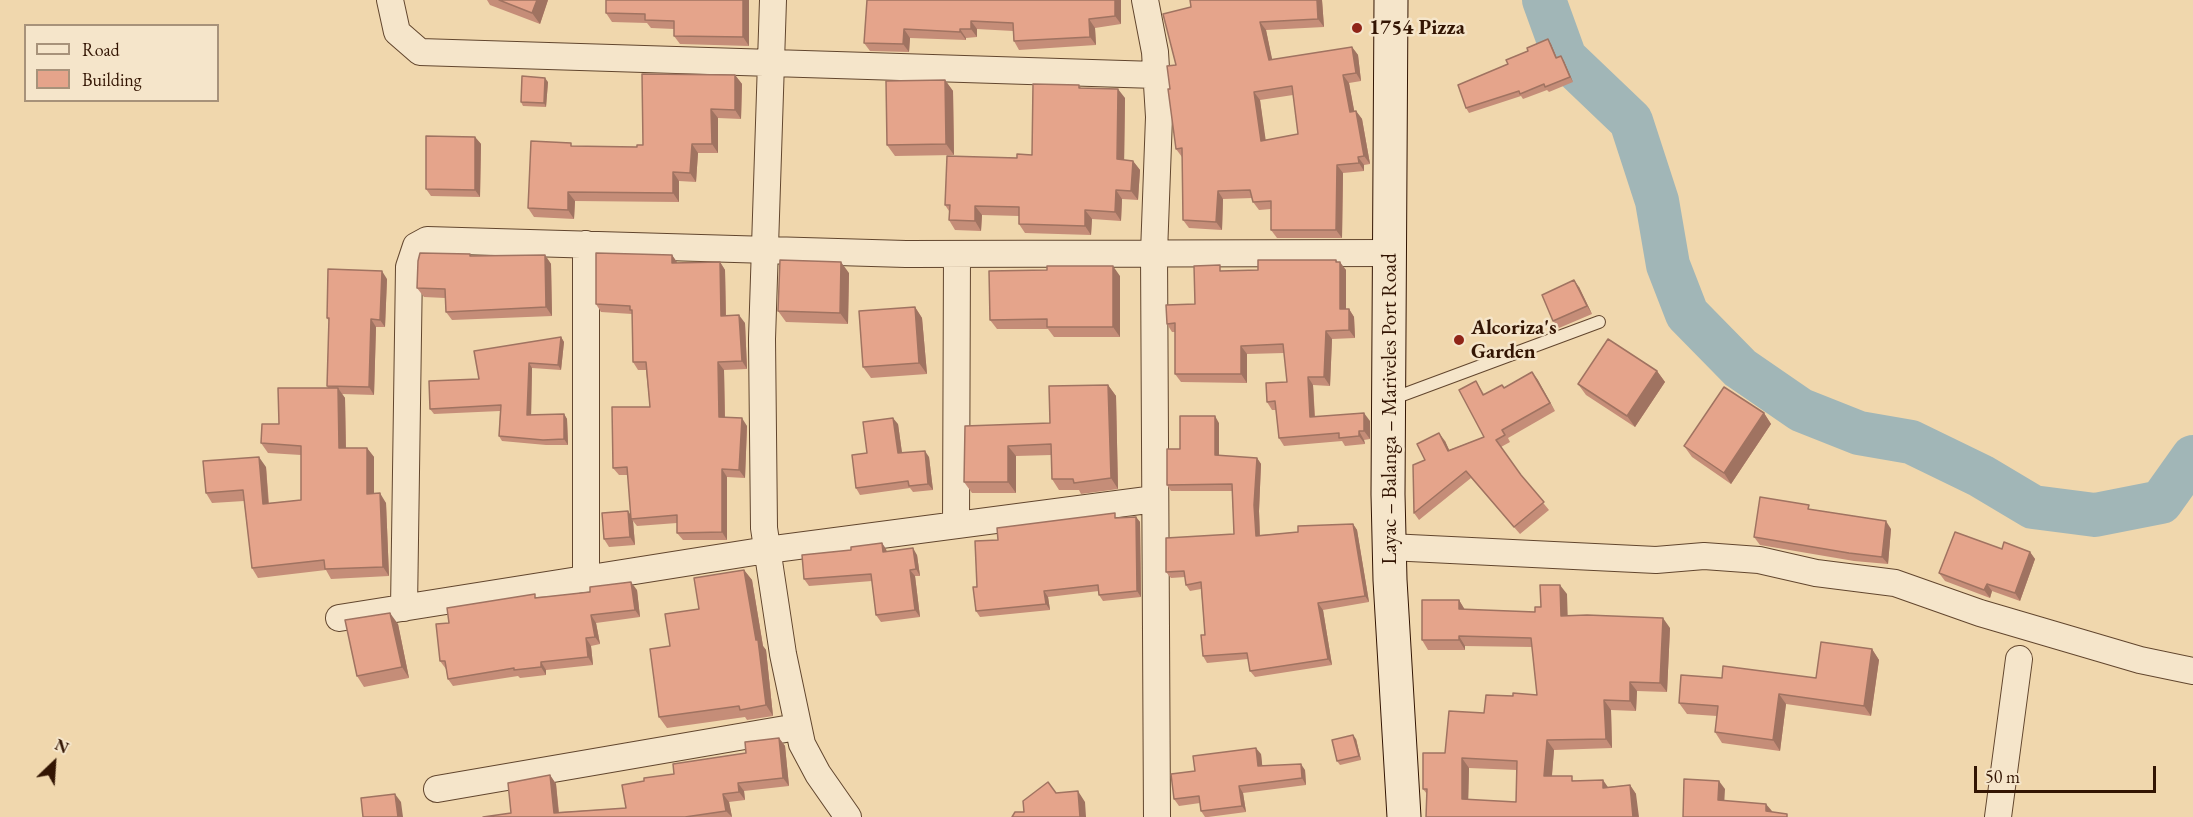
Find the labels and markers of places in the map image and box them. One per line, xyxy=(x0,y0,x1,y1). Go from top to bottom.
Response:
place label: 1754 Pizza xyxy=(1369,15,1465,41)
marker: 1754 Pizza xyxy=(1350,21,1364,35)
place label: Alcoriza's Garden xyxy=(1471,315,1557,365)
marker: Alcoriza's Garden xyxy=(1452,333,1466,347)

